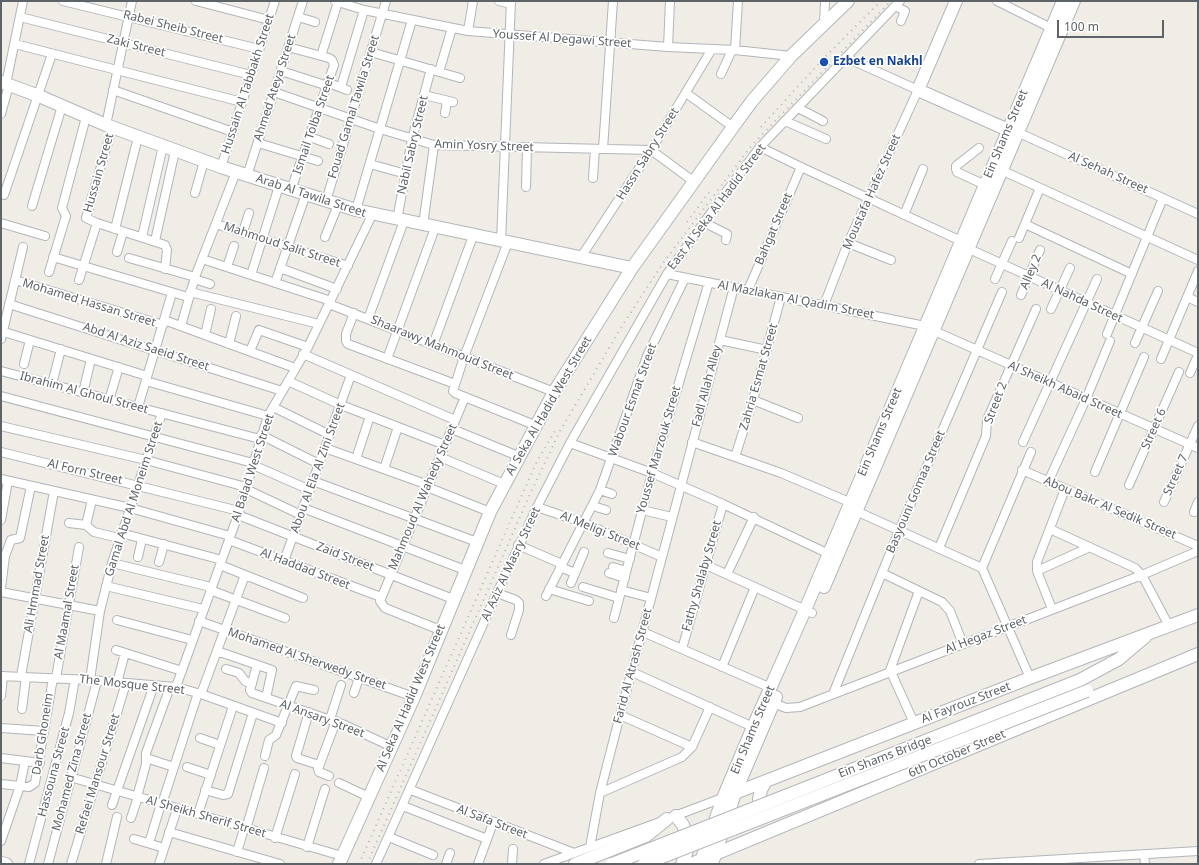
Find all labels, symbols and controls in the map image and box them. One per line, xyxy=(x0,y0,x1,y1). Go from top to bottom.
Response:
street label: Rabei Sheib Street xyxy=(122,8,224,46)
street label: Hussain Al Tabbakh Street xyxy=(219,12,277,156)
scale bar xyxy=(1059,12,1166,38)
text: 100 m xyxy=(1064,18,1099,35)
street label: Youssef Al Degawi Street xyxy=(492,27,632,51)
street label: Zaki Street xyxy=(105,32,167,60)
street label: Ahmed Ateya Street xyxy=(251,33,299,143)
street label: Fouad Gamal Tawila Street xyxy=(325,34,383,180)
place label: Ezbet en Nakhl xyxy=(833,55,923,69)
marker: Ezbet en Nakhl xyxy=(818,56,830,68)
street label: Ismail Tolba Street xyxy=(290,73,338,177)
street label: Ein Shams Street xyxy=(981,88,1031,180)
street label: Nabil Sabry Street xyxy=(395,94,431,196)
street label: Hassn Sabry Street xyxy=(614,105,682,203)
street label: Hussain Street xyxy=(81,132,117,214)
street label: Moustafa Hafez Street xyxy=(840,132,904,252)
street label: Amin Yosry Street xyxy=(434,137,534,155)
street label: East Al Seka Al Hadid Street xyxy=(665,141,769,273)
street label: Al Sehah Street xyxy=(1066,149,1150,197)
street label: Arab Al Tawila Street xyxy=(254,171,368,221)
street label: Bahgat Street xyxy=(752,191,796,267)
street label: Mahmoud Salit Street xyxy=(222,219,342,271)
street label: Alley 2 xyxy=(1017,252,1045,292)
street label: Mohamed Hassan Street xyxy=(21,276,157,330)
street label: Al Nahda Street xyxy=(1039,276,1125,326)
street label: Al Mazlakan Al Qadim Street xyxy=(717,278,875,322)
street label: Shaarawy Mahmoud Street xyxy=(369,313,515,383)
street label: Abd Al Aziz Saeid Street xyxy=(81,320,211,374)
street label: Zahria Esmat Street xyxy=(737,322,781,432)
street label: Al Seka Al Hadid West Street xyxy=(503,334,595,478)
street label: Wabour Esmat Street xyxy=(606,342,660,458)
street label: Fadl Allah Alley xyxy=(689,343,725,429)
street label: Al Sheikh Abaid Street xyxy=(1006,358,1124,422)
street label: Ibrahim Al Ghoul Street xyxy=(18,369,150,417)
street label: Street 2 xyxy=(981,380,1011,426)
street label: Youssef Marzouk Street xyxy=(634,384,684,516)
street label: Ein Shams Street xyxy=(855,386,905,478)
street label: Abou Al Ela Al Zini Street xyxy=(288,401,348,535)
street label: Street 6 xyxy=(1139,406,1169,452)
street label: Al Balad West Street xyxy=(229,412,277,524)
street label: Gamal Abd Al Moneim Street xyxy=(102,420,166,578)
street label: Mahmoud Al Wahedy Street xyxy=(386,422,460,572)
street label: Basyouni Gomaa Street xyxy=(884,428,948,556)
street label: Street 7 xyxy=(1161,452,1191,498)
street label: Al Forn Street xyxy=(46,456,124,488)
street label: Abou Bakr Al Sedik Street xyxy=(1042,474,1178,542)
street label: Al Aziz Al Masry Street xyxy=(478,505,544,623)
street label: Al Meligi Street xyxy=(558,508,642,554)
street label: Fathy Shalaby Street xyxy=(679,519,725,633)
street label: Ali Hmmad Street xyxy=(21,534,53,634)
street label: Zaid Street xyxy=(314,539,376,575)
street label: Al Haddad Street xyxy=(258,545,352,593)
street label: Al Maamal Street xyxy=(52,564,82,660)
street label: Farid Al Atrash Street xyxy=(611,607,655,725)
street label: Al Hegaz Street xyxy=(943,613,1029,657)
street label: Al Seka Al Hadid West Street xyxy=(373,622,449,774)
street label: Mohamed Al Sherwedy Street xyxy=(226,625,388,693)
street label: The Mosque Street xyxy=(79,672,185,698)
street label: Al Fayrouz Street xyxy=(919,679,1013,727)
street label: Ein Shams Street xyxy=(728,684,778,776)
street label: Darb Ghoneim xyxy=(29,692,57,776)
street label: Al Ansary Street xyxy=(278,697,366,741)
street label: Mohamed Zina Street xyxy=(49,711,95,833)
street label: Refaei Mansour Street xyxy=(73,712,123,836)
street label: Hassouna Street xyxy=(35,725,73,819)
street label: 6th October Street xyxy=(906,727,1008,781)
street label: Ein Shams Bridge xyxy=(836,733,934,781)
street label: Al Sheikh Sherif Street xyxy=(144,793,268,841)
street label: Al Safa Street xyxy=(455,802,529,842)

